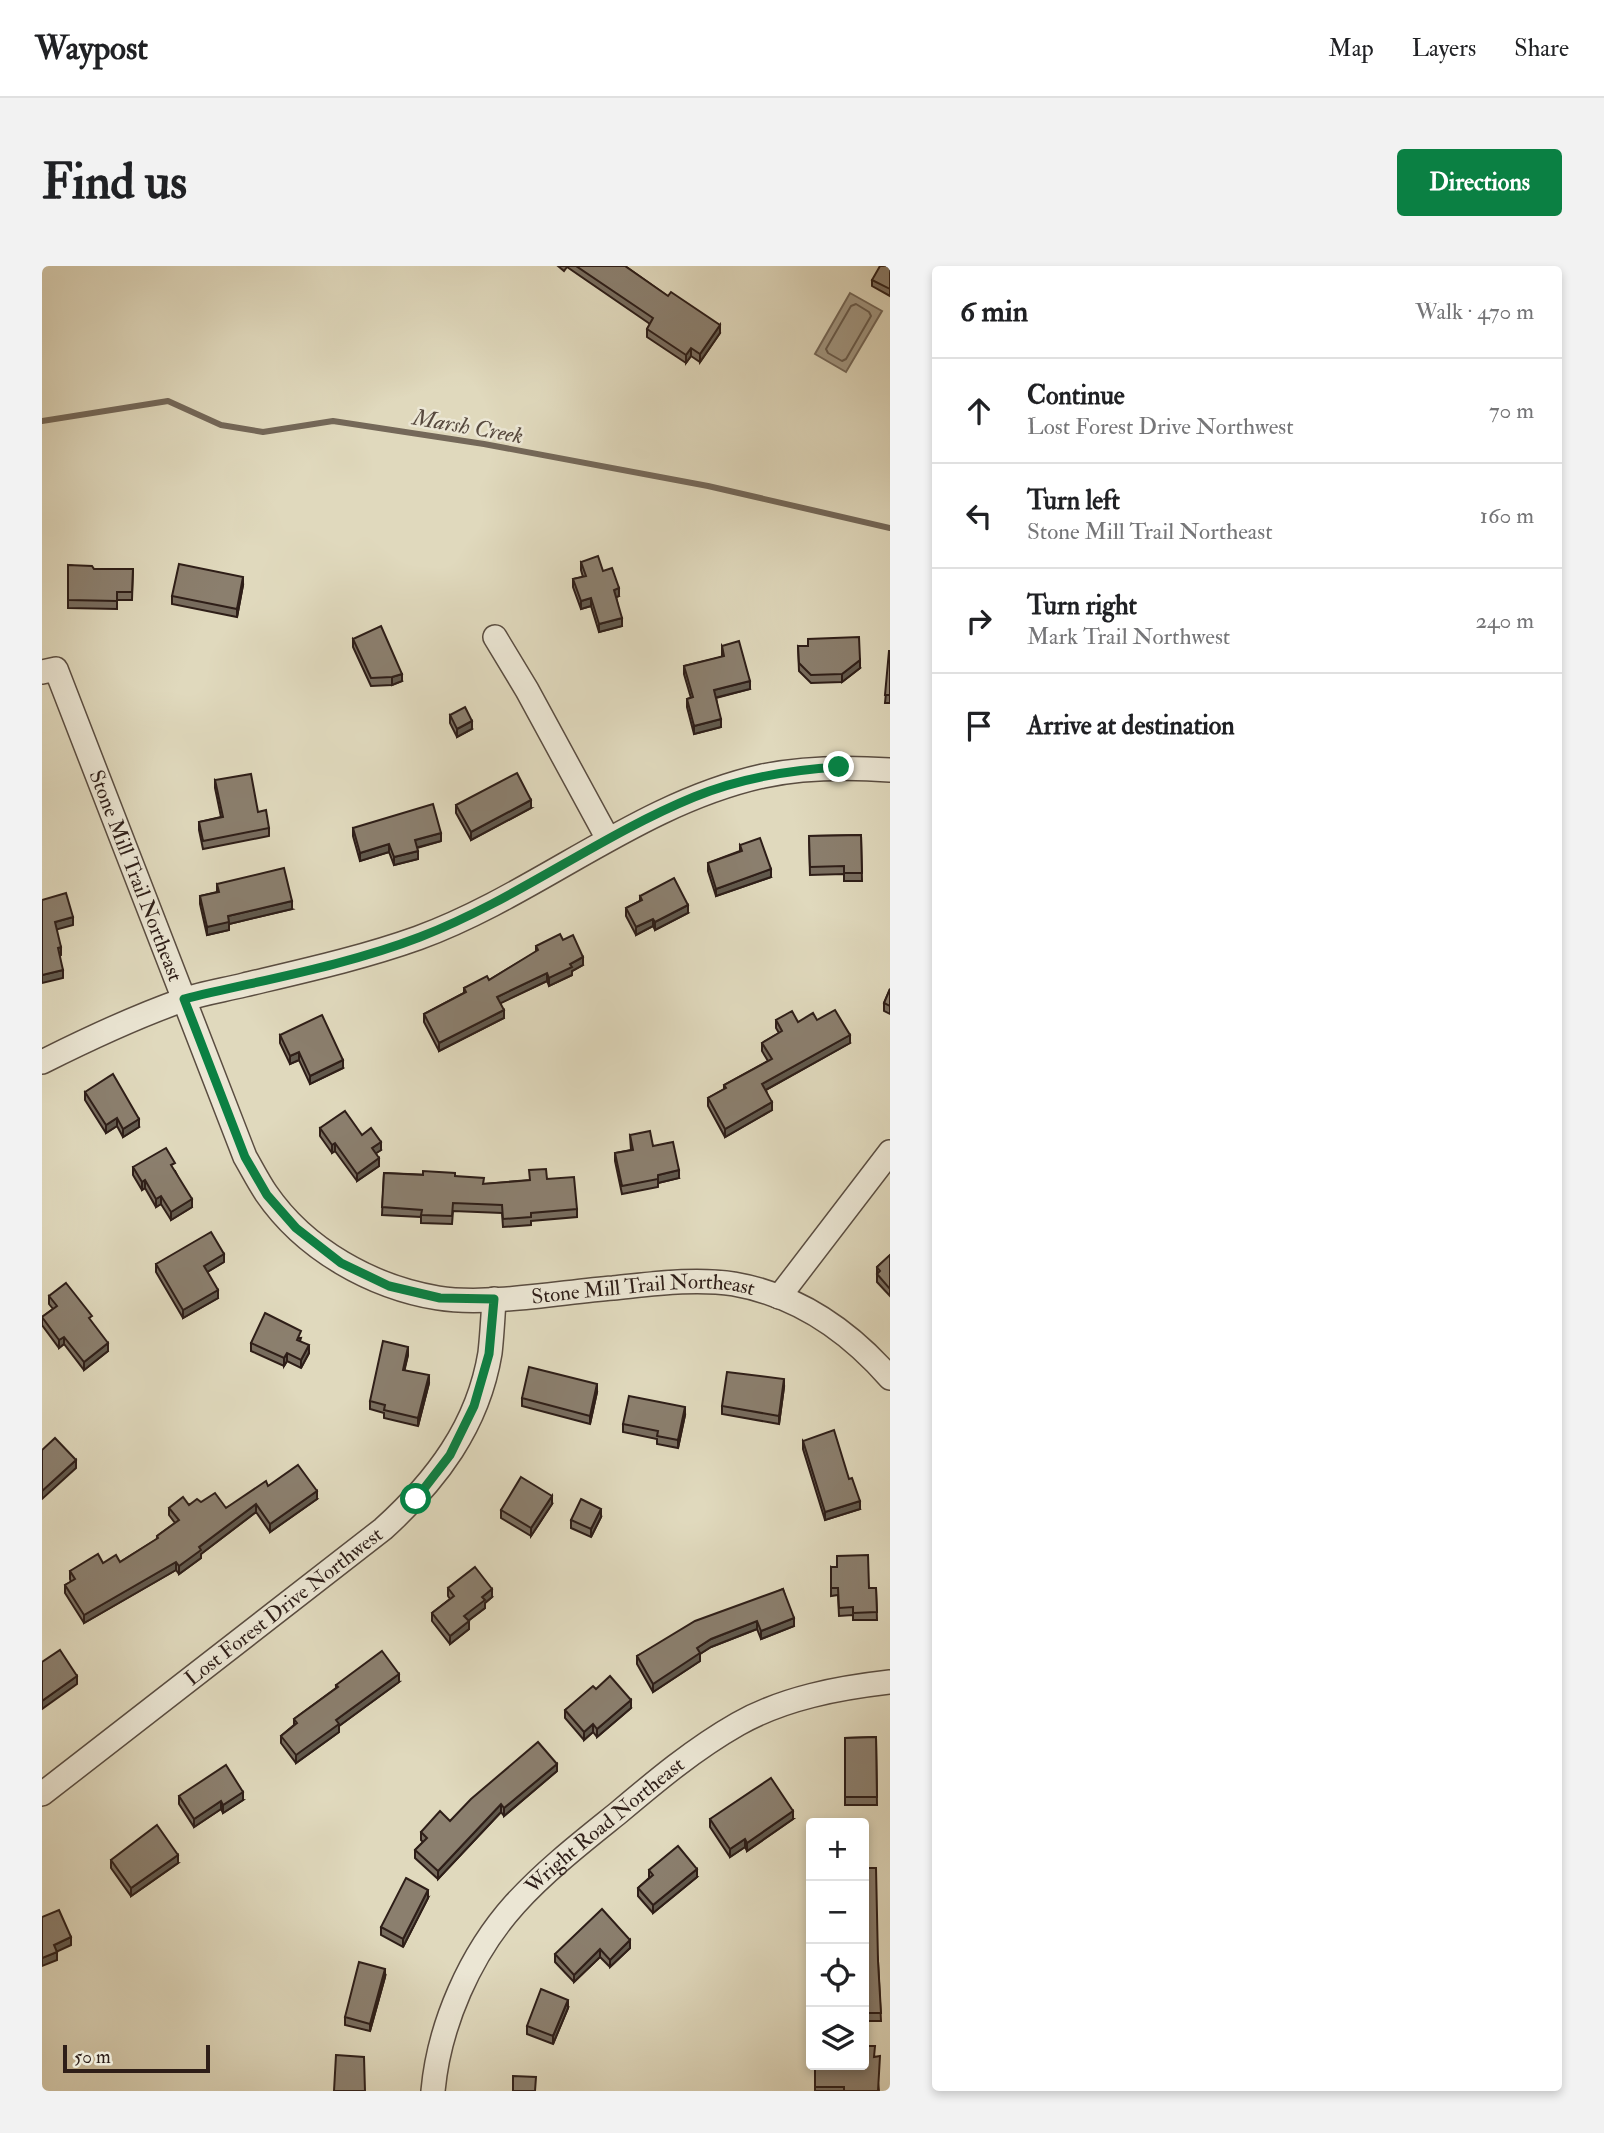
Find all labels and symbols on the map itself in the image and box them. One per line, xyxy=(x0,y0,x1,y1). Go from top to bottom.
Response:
water label: Marsh Creek xyxy=(409,402,525,450)
route end xyxy=(823,751,854,782)
street label: Stone Mill Trail Northeast xyxy=(82,766,189,986)
street label: Stone Mill Trail Northeast xyxy=(530,1268,758,1311)
route start xyxy=(400,1483,431,1514)
street label: Lost Forest Drive Northwest xyxy=(179,1521,389,1692)
street label: Wright Road Northeast xyxy=(519,1751,690,1900)
scale bar xyxy=(63,2042,210,2074)

